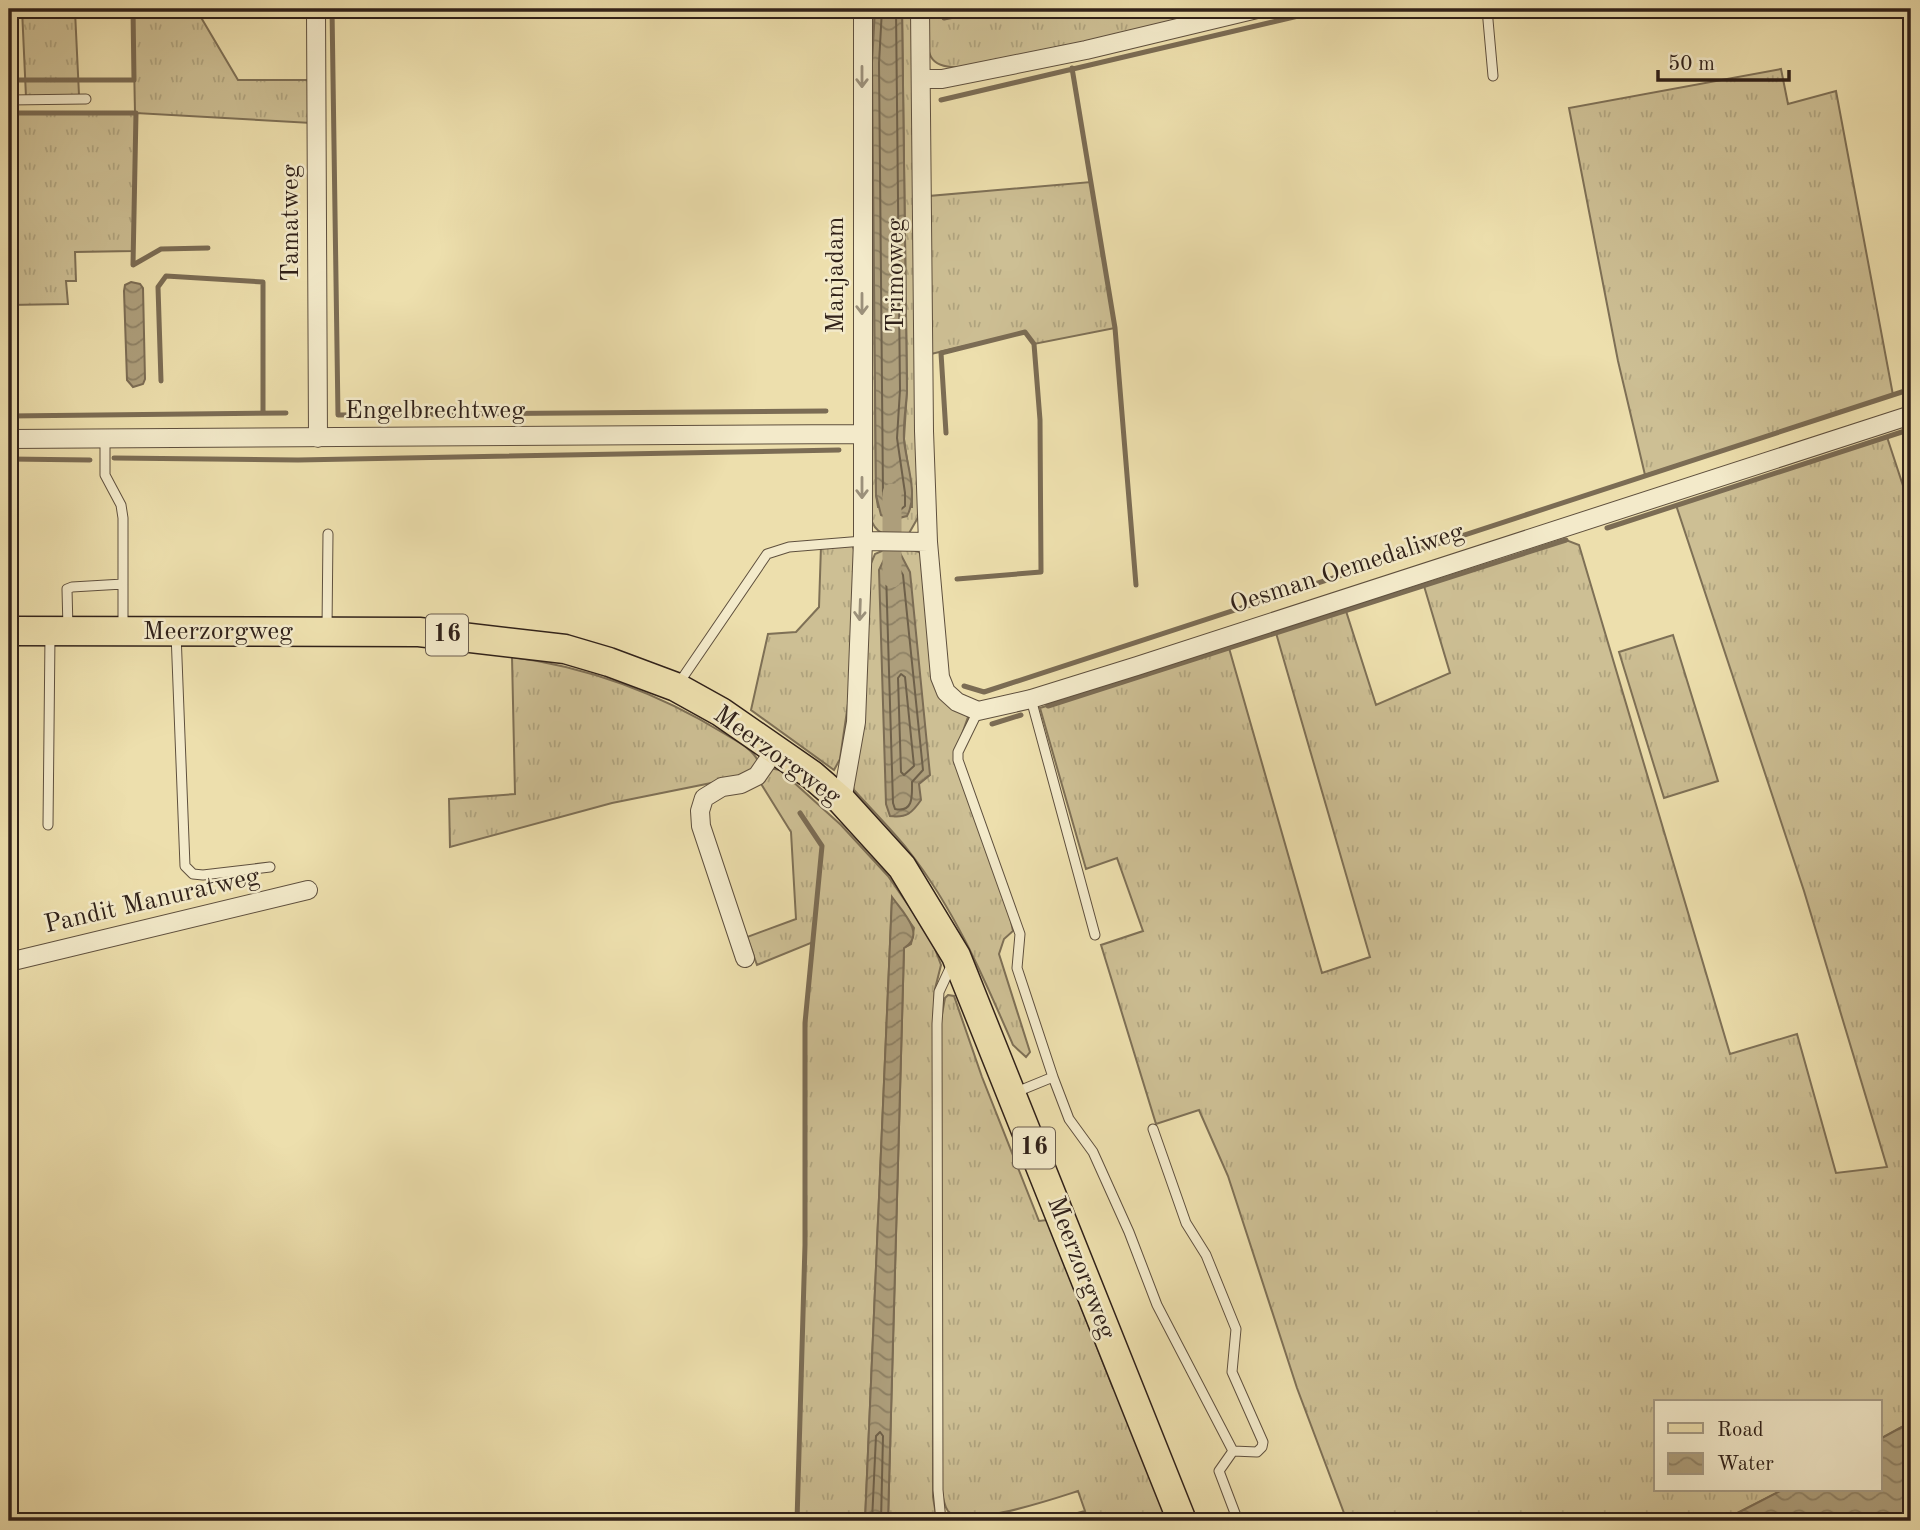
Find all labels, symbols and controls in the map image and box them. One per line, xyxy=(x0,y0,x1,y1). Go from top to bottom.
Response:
scale bar xyxy=(1658,38,1789,82)
text: 50 m xyxy=(1668,54,1715,75)
one-way arrow xyxy=(855,65,869,88)
street label: Tamatweg xyxy=(278,164,304,282)
street label: Manjadam xyxy=(823,217,849,333)
street label: Trimoweg xyxy=(883,218,909,332)
one-way arrow xyxy=(855,293,869,316)
street label: Engelbrechtweg xyxy=(345,398,525,424)
one-way arrow xyxy=(856,476,869,499)
street label: Oesman Oemedaliweg xyxy=(1227,519,1467,619)
one-way arrow xyxy=(854,598,867,621)
road number: 16 xyxy=(426,614,468,656)
street label: Meerzorgweg xyxy=(143,619,293,645)
street label: Meerzorgweg xyxy=(709,701,845,811)
street label: Pandit Manuratweg xyxy=(42,864,262,938)
road number: 16 xyxy=(1013,1128,1055,1168)
street label: Meerzorgweg xyxy=(1042,1193,1120,1343)
legend xyxy=(1654,1400,1882,1492)
text: Road xyxy=(1717,1420,1764,1441)
text: Water xyxy=(1717,1454,1774,1475)

